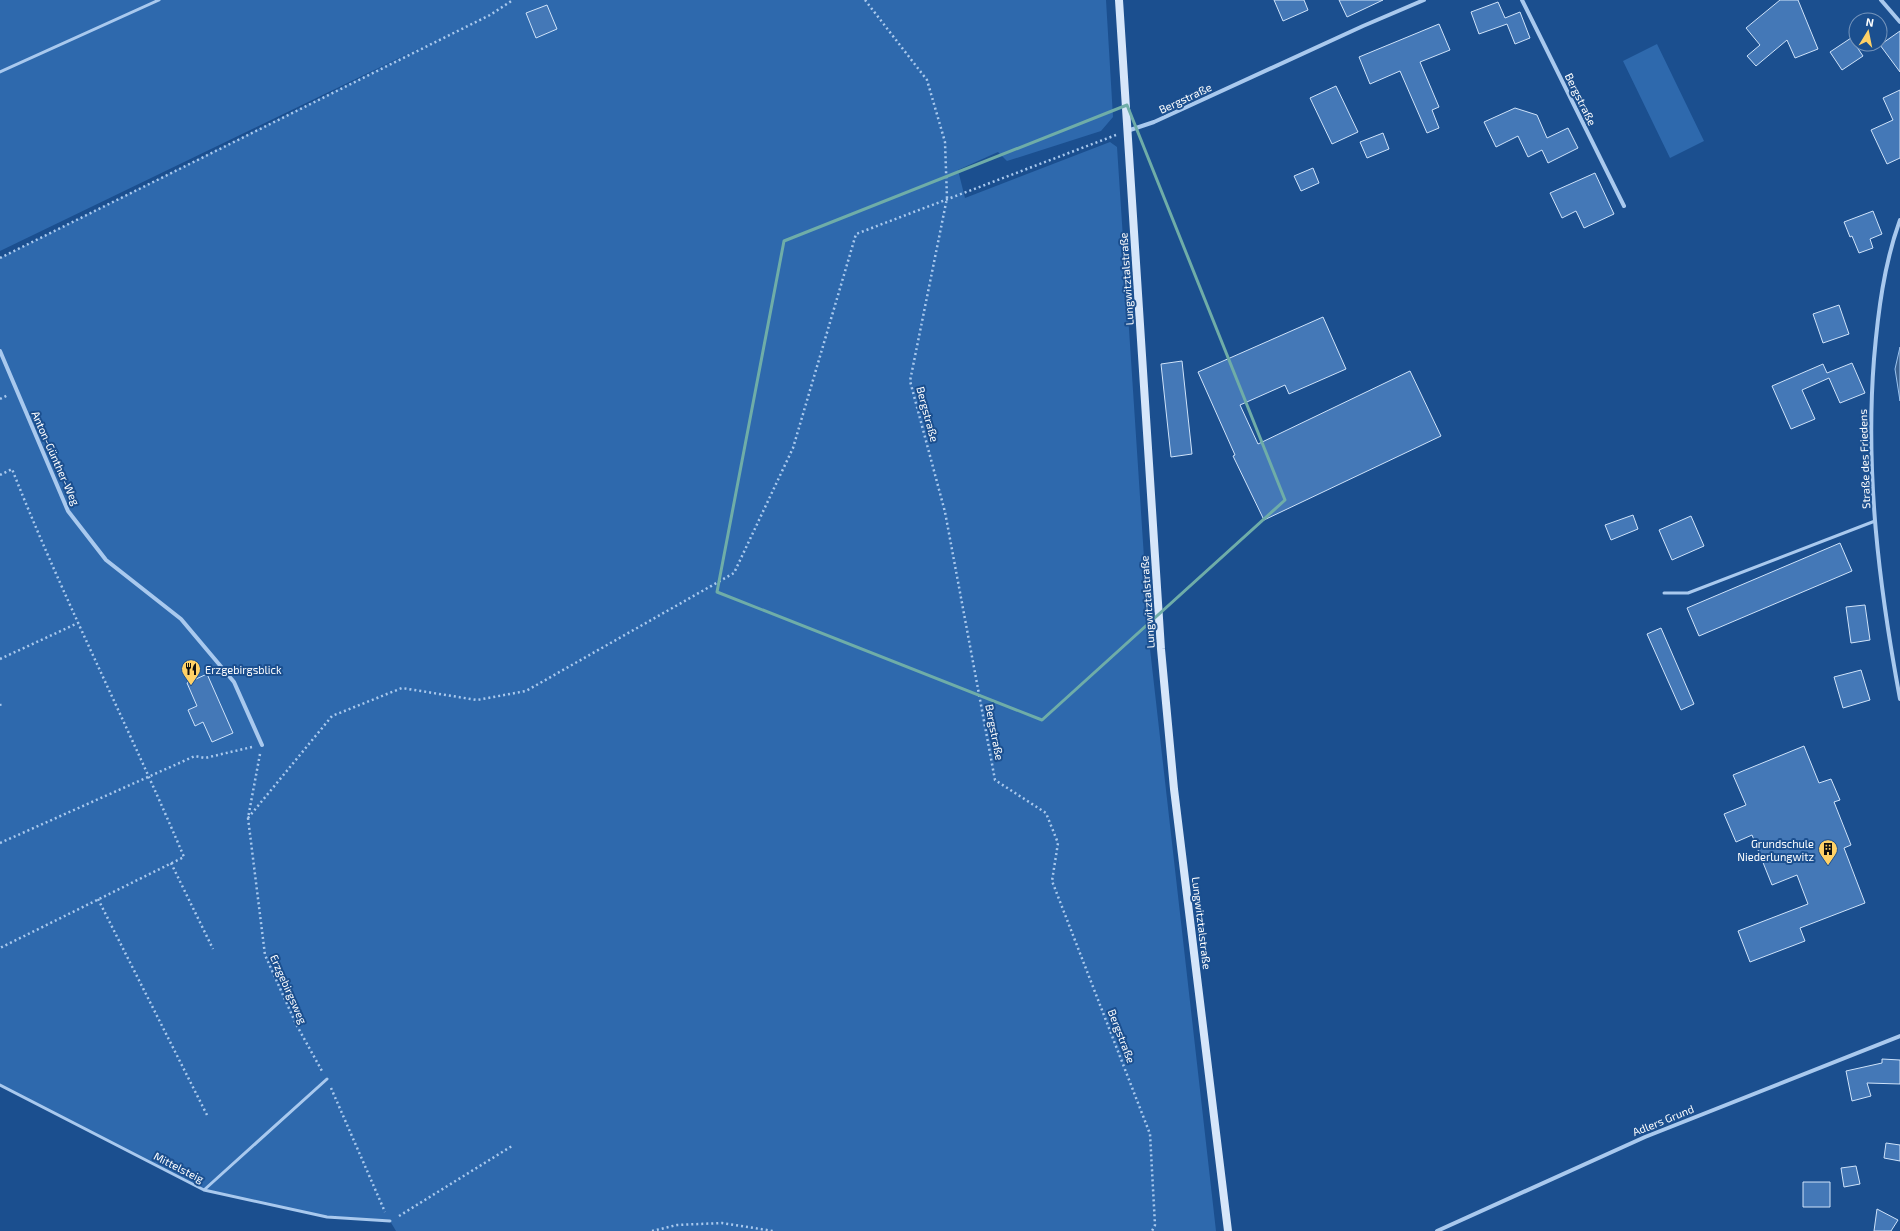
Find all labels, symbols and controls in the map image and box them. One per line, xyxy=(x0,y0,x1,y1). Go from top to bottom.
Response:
north arrow xyxy=(1848,12,1888,52)
text: N xyxy=(1865,15,1875,29)
street label: Bergstraße xyxy=(1563,71,1599,127)
street label: Bergstraße xyxy=(1157,80,1214,116)
street label: Lungwitztalstraße xyxy=(1116,232,1136,326)
street label: Bergstraße xyxy=(914,385,942,443)
street label: Anton-Günther-Weg xyxy=(29,409,83,507)
street label: Straße des Friedens xyxy=(1856,409,1872,509)
street label: Lungwitztalstraße xyxy=(1137,555,1157,649)
restaurant icon: Erzgebirgsblick xyxy=(180,658,202,686)
place label: Erzgebirgsblick xyxy=(205,663,282,676)
street label: Bergstraße xyxy=(983,703,1007,761)
place label: Grundschule Niederlungwitz xyxy=(1737,837,1814,863)
building icon: Grundschule Niederlungwitz xyxy=(1817,838,1839,866)
street label: Lungwitztalstraße xyxy=(1190,876,1214,970)
street label: Erzgebirgsweg xyxy=(268,952,310,1026)
street label: Bergstraße xyxy=(1106,1007,1138,1065)
street label: Adlers Grund xyxy=(1630,1102,1696,1138)
street label: Mittelsteig xyxy=(152,1149,206,1185)

